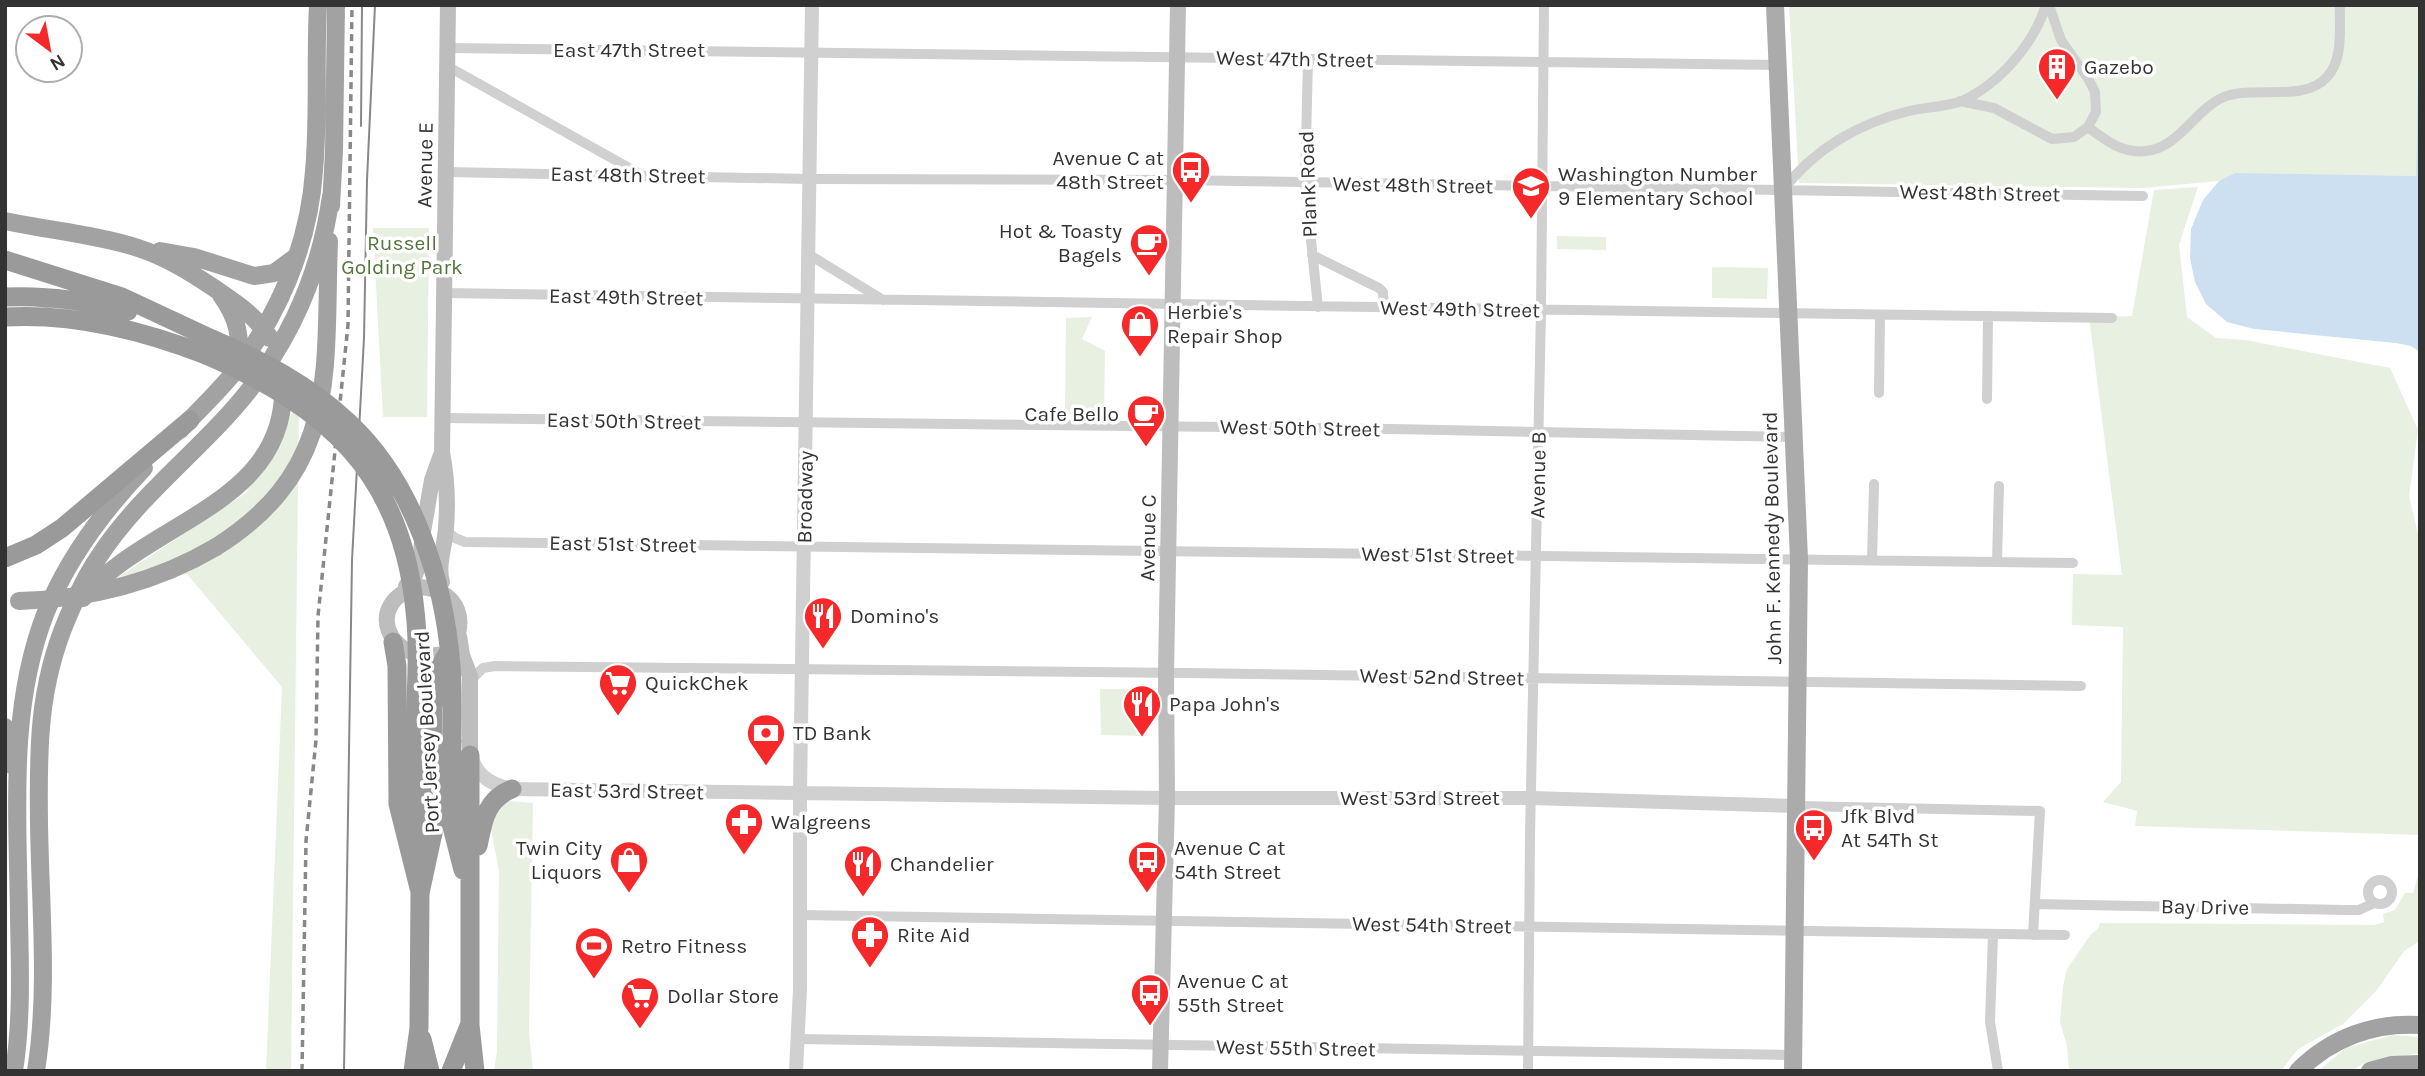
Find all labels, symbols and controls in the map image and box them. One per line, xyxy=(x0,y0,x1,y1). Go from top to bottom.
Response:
north arrow xyxy=(14,14,84,84)
street label: East 47th Street xyxy=(553,38,705,62)
street label: West 47th Street xyxy=(1216,46,1374,72)
building icon: Gazebo xyxy=(2036,46,2078,101)
text: N xyxy=(46,50,69,76)
place label: Gazebo xyxy=(2084,55,2154,79)
street label: Avenue E xyxy=(412,122,438,208)
street label: Plank Road xyxy=(1294,130,1322,238)
place label: Avenue C at 48th Street xyxy=(1053,146,1164,194)
bus stop icon: Avenue C at 48th Street xyxy=(1170,149,1212,204)
street label: East 48th Street xyxy=(550,162,706,188)
place label: Washington Number 9 Elementary School xyxy=(1558,162,1757,210)
school or university icon: Washington Number 9 Elementary School xyxy=(1510,165,1552,220)
street label: West 48th Street xyxy=(1332,172,1494,198)
street label: West 48th Street xyxy=(1899,180,2061,206)
place label: Hot & Toasty Bagels xyxy=(999,219,1122,267)
cafe icon: Hot & Toasty Bagels xyxy=(1128,222,1170,277)
park label: Russell Golding Park xyxy=(341,231,463,279)
street label: East 49th Street xyxy=(549,284,703,310)
street label: West 49th Street xyxy=(1380,296,1540,322)
place label: Herbie's Repair Shop xyxy=(1167,300,1282,348)
shop icon: Herbie's Repair Shop xyxy=(1119,303,1161,358)
cafe icon: Cafe Bello xyxy=(1125,393,1167,448)
place label: Cafe Bello xyxy=(1025,402,1119,426)
street label: East 50th Street xyxy=(546,408,702,434)
street label: John F. Kennedy Boulevard xyxy=(1758,411,1786,665)
street label: West 50th Street xyxy=(1220,415,1380,441)
street label: Avenue B xyxy=(1525,431,1551,519)
street label: Broadway xyxy=(792,450,818,544)
street label: Avenue C xyxy=(1135,494,1161,582)
street label: East 51st Street xyxy=(549,531,697,557)
street label: West 51st Street xyxy=(1361,542,1515,568)
restaurant icon: Domino's xyxy=(802,595,844,650)
place label: Domino's xyxy=(850,604,939,628)
street label: Port Jersey Boulevard xyxy=(410,630,444,834)
supermarket icon: QuickChek xyxy=(597,662,639,717)
street label: West 52nd Street xyxy=(1360,664,1525,690)
place label: QuickChek xyxy=(645,671,749,695)
restaurant icon: Papa John's xyxy=(1121,683,1163,738)
place label: Papa John's xyxy=(1169,692,1280,716)
bank icon: TD Bank xyxy=(745,712,787,767)
place label: TD Bank xyxy=(793,721,872,745)
street label: East 53rd Street xyxy=(550,778,704,804)
street label: West 53rd Street xyxy=(1340,786,1500,810)
pharmacy icon: Walgreens xyxy=(723,801,765,856)
place label: Jfk Blvd At 54Th St xyxy=(1841,804,1938,852)
bus stop icon: Jfk Blvd At 54Th St xyxy=(1793,807,1835,862)
place label: Walgreens xyxy=(771,810,871,834)
place label: Twin City Liquors xyxy=(516,836,602,884)
place label: Avenue C at 54th Street xyxy=(1174,836,1286,884)
shop icon: Twin City Liquors xyxy=(608,839,650,894)
bus stop icon: Avenue C at 54th Street xyxy=(1126,839,1168,894)
restaurant icon: Chandelier xyxy=(842,843,884,898)
place label: Chandelier xyxy=(890,852,994,876)
street label: Bay Drive xyxy=(2161,894,2249,920)
street label: West 54th Street xyxy=(1352,912,1512,938)
pharmacy icon: Rite Aid xyxy=(849,914,891,969)
place label: Rite Aid xyxy=(897,923,971,947)
sports icon: Retro Fitness xyxy=(573,925,615,980)
place label: Retro Fitness xyxy=(621,934,747,958)
place label: Avenue C at 55th Street xyxy=(1177,969,1289,1017)
bus stop icon: Avenue C at 55th Street xyxy=(1129,972,1171,1027)
supermarket icon: Dollar Store xyxy=(619,975,661,1030)
place label: Dollar Store xyxy=(667,984,779,1008)
street label: West 55th Street xyxy=(1216,1035,1376,1061)

